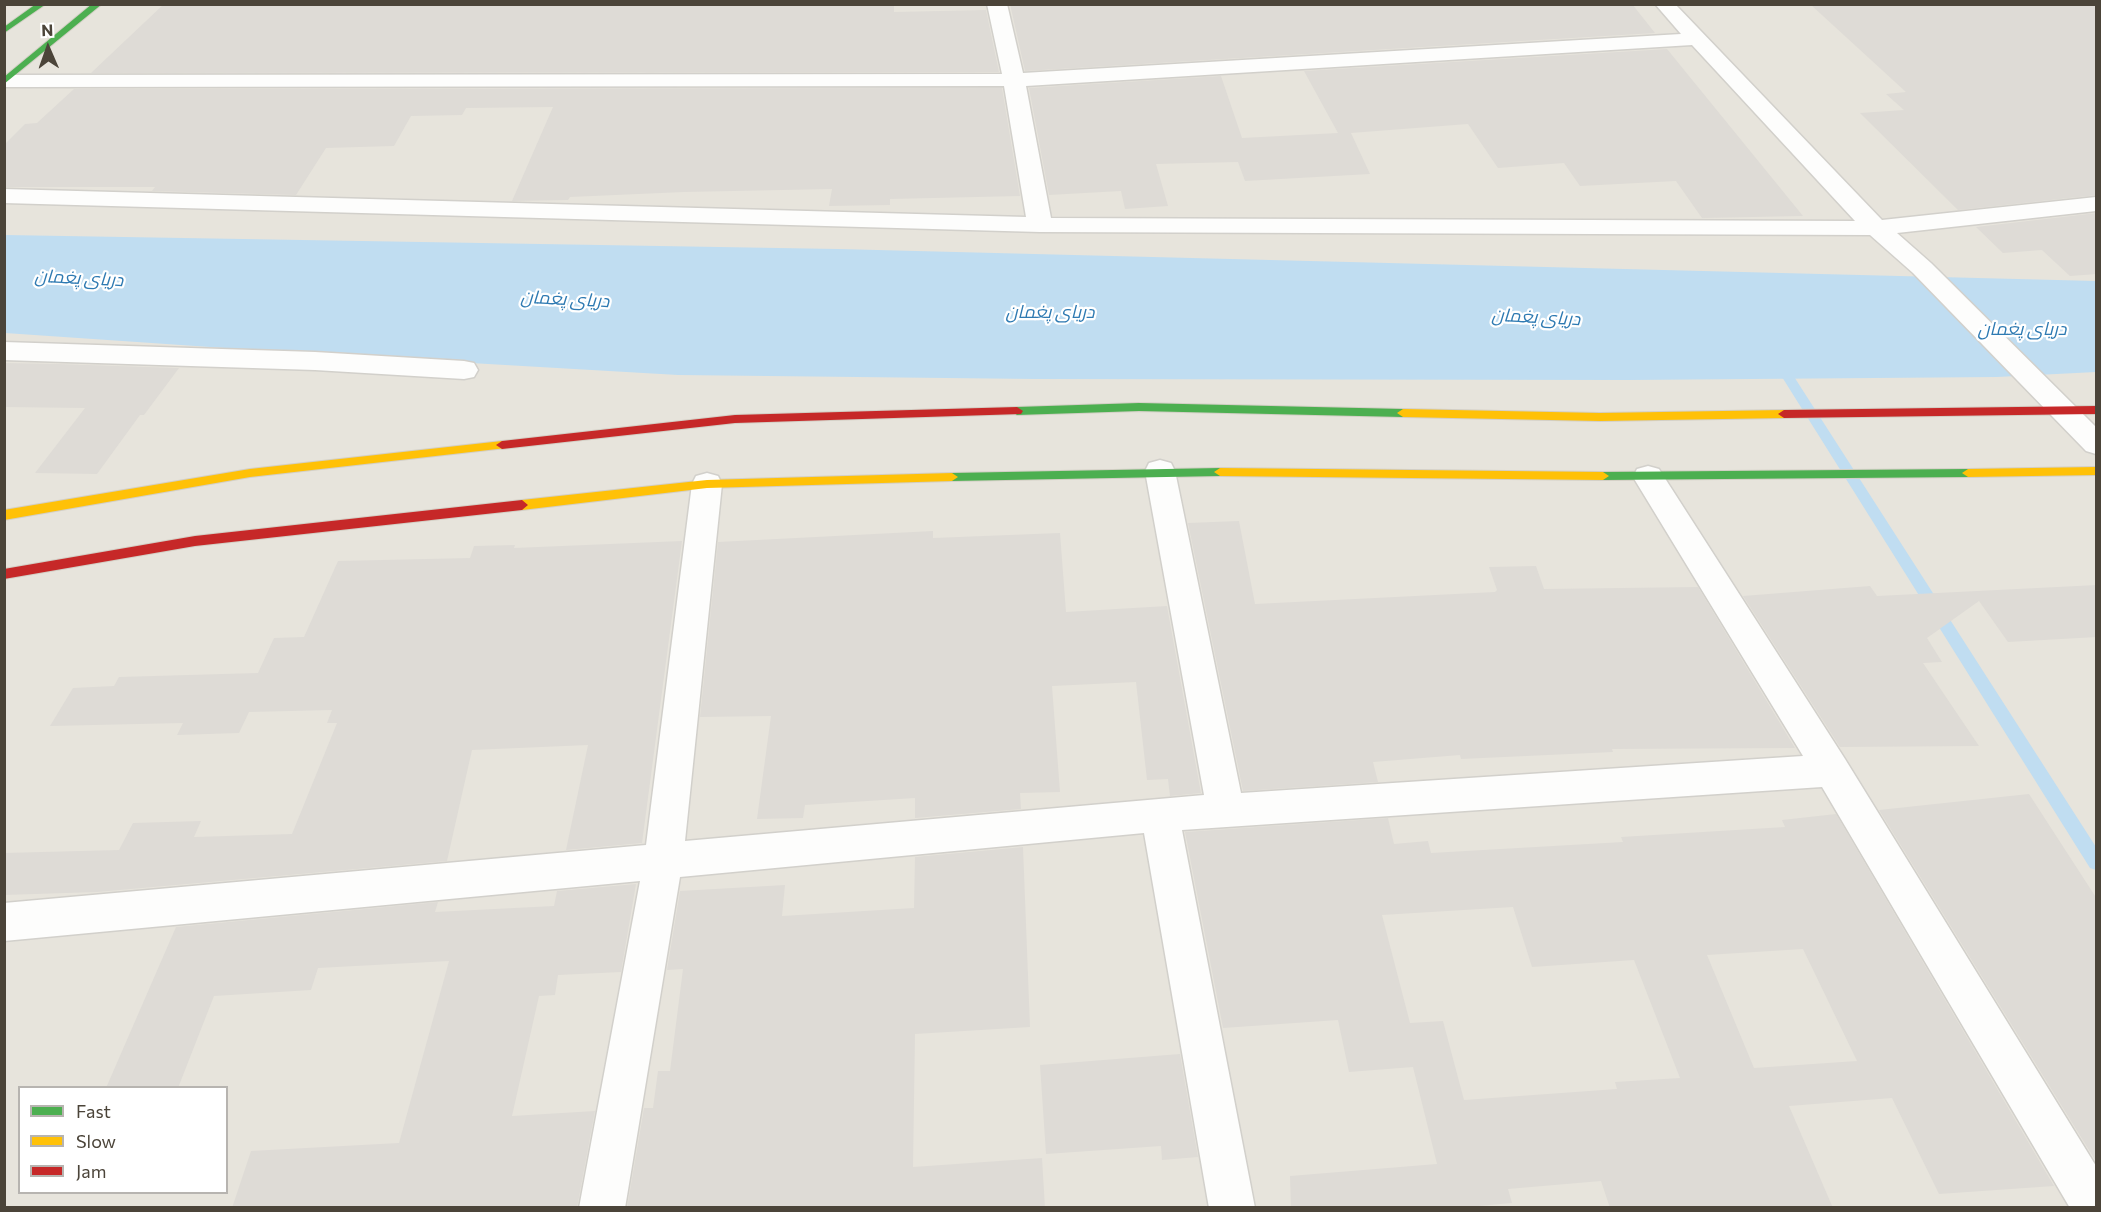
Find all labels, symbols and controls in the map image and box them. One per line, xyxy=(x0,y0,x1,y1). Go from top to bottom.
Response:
north arrow xyxy=(18,18,78,78)
text: N xyxy=(41,20,54,39)
water label: دریای پغمان xyxy=(34,265,124,291)
water label: دریای پغمان xyxy=(520,286,610,312)
water label: دریای پغمان xyxy=(1006,301,1094,323)
water label: دریای پغمان xyxy=(1491,304,1581,330)
water label: دریای پغمان xyxy=(1978,318,2066,340)
legend xyxy=(18,1086,228,1194)
text: Fast xyxy=(76,1100,111,1122)
text: Slow xyxy=(76,1130,116,1152)
text: Jam xyxy=(76,1160,106,1182)

